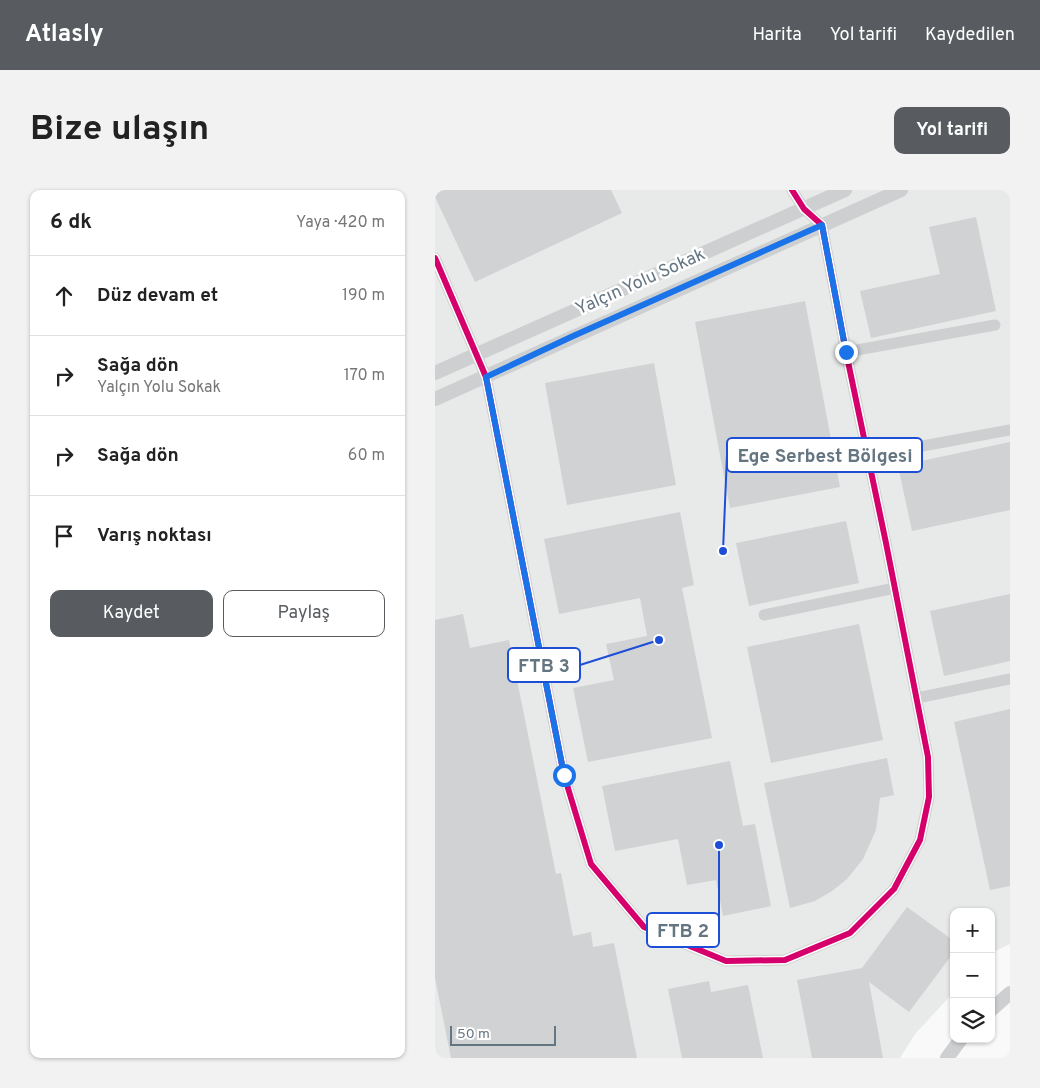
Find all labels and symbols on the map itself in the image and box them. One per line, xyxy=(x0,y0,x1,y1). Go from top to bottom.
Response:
street label: Yalçın Yolu Sokak xyxy=(572,244,709,321)
route end xyxy=(835,341,858,364)
callout: Ege Serbest Bölgesi xyxy=(727,438,922,472)
text: Ege Serbest Bölgesi xyxy=(737,445,913,469)
callout: FTB 3 xyxy=(508,648,580,682)
text: FTB 3 xyxy=(518,655,570,679)
route start xyxy=(553,764,576,787)
callout: FTB 2 xyxy=(647,913,719,947)
text: FTB 2 xyxy=(657,920,709,944)
scale bar xyxy=(450,1023,556,1046)

